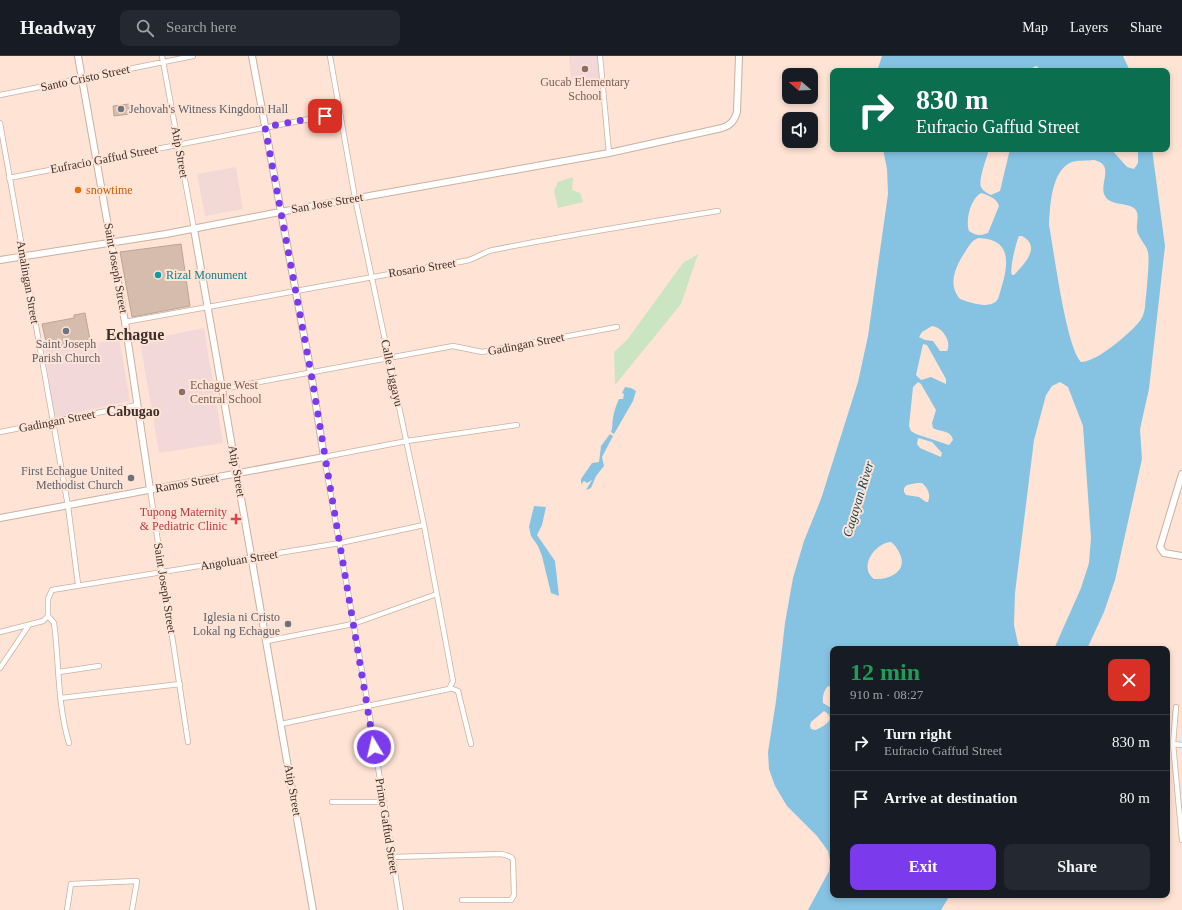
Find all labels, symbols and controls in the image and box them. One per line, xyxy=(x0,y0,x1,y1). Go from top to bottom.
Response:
search box xyxy=(120,10,400,46)
text: Headway xyxy=(20,17,96,38)
icon: search xyxy=(134,17,156,39)
text: Search here xyxy=(166,19,236,35)
text: Map xyxy=(1022,20,1048,35)
text: Layers xyxy=(1070,20,1108,35)
text: Share xyxy=(1130,20,1162,35)
street label: Santo Cristo Street xyxy=(39,62,131,94)
marker: Gucab Elementary School xyxy=(580,64,590,74)
north arrow xyxy=(782,68,818,104)
map controls xyxy=(782,68,818,148)
place label: Gucab Elementary School xyxy=(540,75,630,103)
icon: right xyxy=(850,84,902,136)
text: 830 m xyxy=(916,84,988,115)
pin xyxy=(308,99,342,133)
place label: Jehovah's Witness Kingdom Hall xyxy=(129,102,289,116)
marker: Jehovah's Witness Kingdom Hall xyxy=(116,104,126,114)
icon: arrive xyxy=(314,105,336,127)
button: sound xyxy=(782,112,818,148)
text: Eufracio Gaffud Street xyxy=(916,117,1080,137)
street label: Atip Street xyxy=(169,125,192,180)
street label: Eufracio Gaffud Street xyxy=(49,142,160,176)
place label: snowtime xyxy=(86,183,133,197)
marker: snowtime xyxy=(73,185,83,195)
street label: San Jose Street xyxy=(290,190,365,216)
street label: Saint Joseph Street xyxy=(101,222,131,315)
street label: Amalingan Street xyxy=(14,239,42,325)
street label: Rosario Street xyxy=(387,256,457,280)
place label: Rizal Monument xyxy=(166,268,248,282)
marker: Rizal Monument xyxy=(153,270,163,280)
marker: Saint Joseph Parish Church xyxy=(61,326,71,336)
district label: Echague xyxy=(106,326,164,344)
street label: Gadingan Street xyxy=(487,330,566,358)
place label: Saint Joseph Parish Church xyxy=(32,337,100,365)
street label: Calle Liggayu xyxy=(378,338,406,408)
place label: Echague West Central School xyxy=(190,378,262,406)
marker: Echague West Central School xyxy=(177,387,187,397)
district label: Cabugao xyxy=(106,404,160,419)
street label: Gadingan Street xyxy=(18,407,97,435)
street label: Atip Street xyxy=(226,444,249,499)
water label: Cagayan River xyxy=(839,458,877,539)
place label: First Echague United Methodist Church xyxy=(21,464,123,492)
street label: Ramos Street xyxy=(154,470,221,495)
marker: First Echague United Methodist Church xyxy=(126,473,136,483)
place label: Tupong Maternity & Pediatric Clinic xyxy=(140,505,227,533)
marker: Tupong Maternity & Pediatric Clinic xyxy=(230,513,242,525)
street label: Saint Joseph Street xyxy=(151,542,179,635)
street label: Angoluan Street xyxy=(199,547,279,573)
place label: Iglesia ni Cristo Lokal ng Echague xyxy=(193,610,280,638)
marker: Iglesia ni Cristo Lokal ng Echague xyxy=(283,619,293,629)
text: 12 min xyxy=(850,659,920,685)
button: close xyxy=(1108,659,1150,701)
text: 910 m · 08:27 xyxy=(850,687,923,702)
position arrow xyxy=(353,726,395,768)
text: Turn right xyxy=(884,726,951,742)
icon: right xyxy=(850,732,872,754)
text: 830 m xyxy=(1112,734,1150,750)
text: Eufracio Gaffud Street xyxy=(884,743,1002,758)
street label: Atip Street xyxy=(282,763,305,818)
street label: Primo Gaffud Street xyxy=(372,777,402,876)
icon: arrive xyxy=(850,788,872,810)
text: Arrive at destination xyxy=(884,790,1017,806)
text: 80 m xyxy=(1120,790,1150,806)
button: Exit xyxy=(850,844,996,890)
button: Share xyxy=(1004,844,1150,890)

